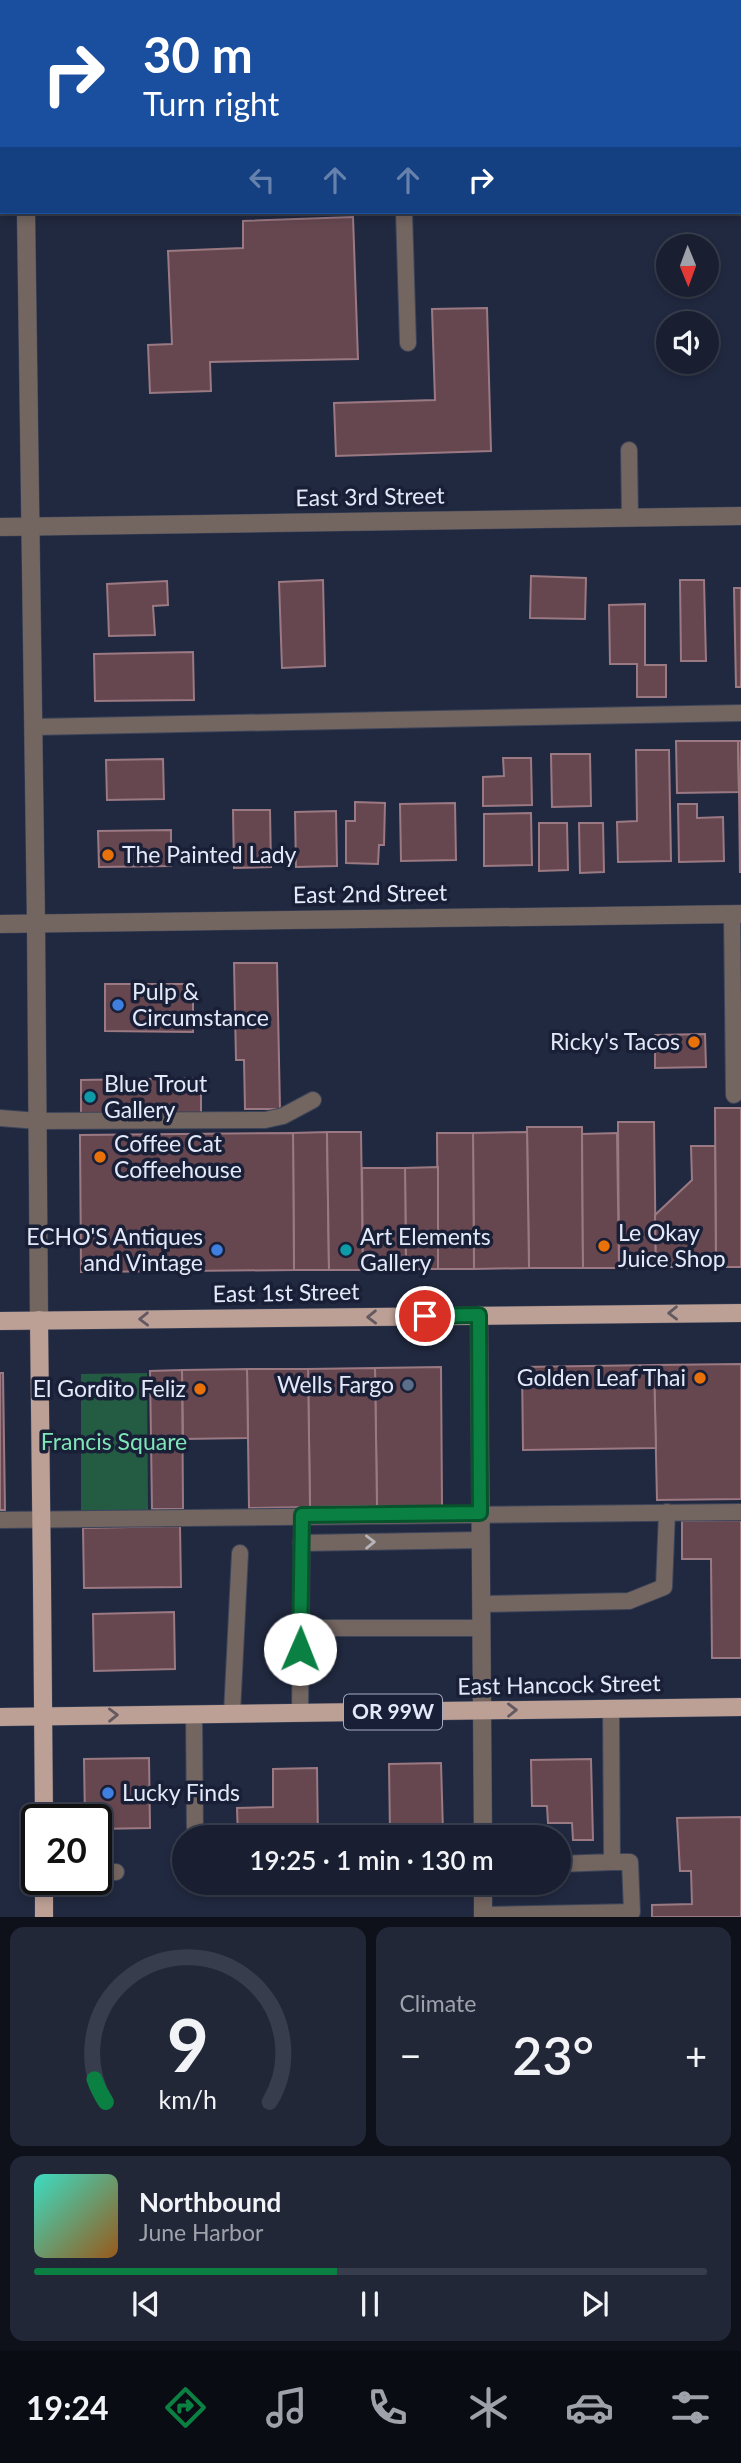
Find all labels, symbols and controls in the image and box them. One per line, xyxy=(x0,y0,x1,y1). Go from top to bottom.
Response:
text: 30 m xyxy=(143,25,253,83)
icon: right xyxy=(28,28,119,119)
text: Turn right xyxy=(143,84,279,123)
icon: left xyxy=(243,161,281,199)
icon: ahead xyxy=(316,161,354,199)
icon: ahead xyxy=(389,161,427,199)
icon: right xyxy=(462,161,500,199)
north arrow xyxy=(656,234,719,298)
map controls xyxy=(656,234,719,374)
button: sound xyxy=(656,311,719,374)
street label: East 3rd Street xyxy=(295,481,446,511)
place label: The Painted Lady xyxy=(122,840,297,868)
marker: The Painted Lady xyxy=(100,847,116,863)
street label: East 2nd Street xyxy=(293,878,448,908)
place label: Pulp & Circumstance xyxy=(132,977,269,1031)
marker: Pulp & Circumstance xyxy=(110,997,126,1013)
place label: Ricky's Tacos xyxy=(550,1027,680,1055)
marker: Ricky's Tacos xyxy=(686,1034,702,1050)
place label: Blue Trout Gallery xyxy=(104,1069,208,1123)
marker: Blue Trout Gallery xyxy=(82,1089,98,1105)
place label: Coffee Cat Coffeehouse xyxy=(114,1129,242,1183)
marker: Coffee Cat Coffeehouse xyxy=(92,1149,108,1165)
place label: Le Okay Juice Shop xyxy=(618,1218,726,1272)
place label: ECHO'S Antiques and Vintage xyxy=(26,1222,203,1276)
place label: Art Elements Gallery xyxy=(360,1222,491,1276)
marker: Le Okay Juice Shop xyxy=(596,1238,612,1254)
marker: ECHO'S Antiques and Vintage xyxy=(209,1242,225,1258)
marker: Art Elements Gallery xyxy=(338,1242,354,1258)
street label: East 1st Street xyxy=(212,1277,360,1307)
pin xyxy=(395,1286,455,1346)
icon: arrive xyxy=(406,1297,444,1335)
one-way arrow xyxy=(667,1306,678,1321)
one-way arrow xyxy=(366,1309,377,1325)
one-way arrow xyxy=(139,1311,149,1327)
place label: Golden Leaf Thai xyxy=(517,1363,686,1391)
place label: Wells Fargo xyxy=(277,1370,394,1398)
marker: Golden Leaf Thai xyxy=(692,1370,708,1386)
place label: El Gordito Feliz xyxy=(33,1374,186,1402)
marker: Wells Fargo xyxy=(400,1377,416,1393)
marker: El Gordito Feliz xyxy=(192,1381,208,1397)
park label: Francis Square xyxy=(41,1427,187,1455)
one-way arrow xyxy=(365,1534,375,1550)
position arrow xyxy=(263,1612,337,1686)
street label: East Hancock Street xyxy=(457,1668,662,1700)
road number: OR 99W xyxy=(344,1694,442,1730)
one-way arrow xyxy=(507,1702,518,1718)
one-way arrow xyxy=(108,1707,119,1723)
place label: Lucky Finds xyxy=(122,1778,240,1806)
marker: Lucky Finds xyxy=(100,1785,116,1801)
speed limit sign: 20 xyxy=(21,1804,112,1895)
text: 19:25 · 1 min · 130 m xyxy=(249,1844,494,1876)
text: Climate xyxy=(400,1989,476,2017)
text: 9 xyxy=(167,2001,209,2089)
text: 23° xyxy=(512,2024,594,2086)
text: − xyxy=(400,2032,422,2078)
text: + xyxy=(685,2032,707,2078)
text: km/h xyxy=(158,2084,217,2114)
text: Northbound xyxy=(139,2186,281,2218)
text: June Harbor xyxy=(139,2218,263,2246)
icon: previous xyxy=(127,2285,165,2323)
icon: pause xyxy=(351,2285,389,2323)
icon: next xyxy=(576,2285,614,2323)
icon: directions xyxy=(161,2383,210,2432)
icon: music xyxy=(262,2383,311,2432)
icon: phone xyxy=(363,2383,412,2432)
icon: climate xyxy=(464,2383,513,2432)
icon: car xyxy=(565,2383,614,2432)
icon: filters xyxy=(666,2383,715,2432)
text: 19:24 xyxy=(26,2388,109,2427)

